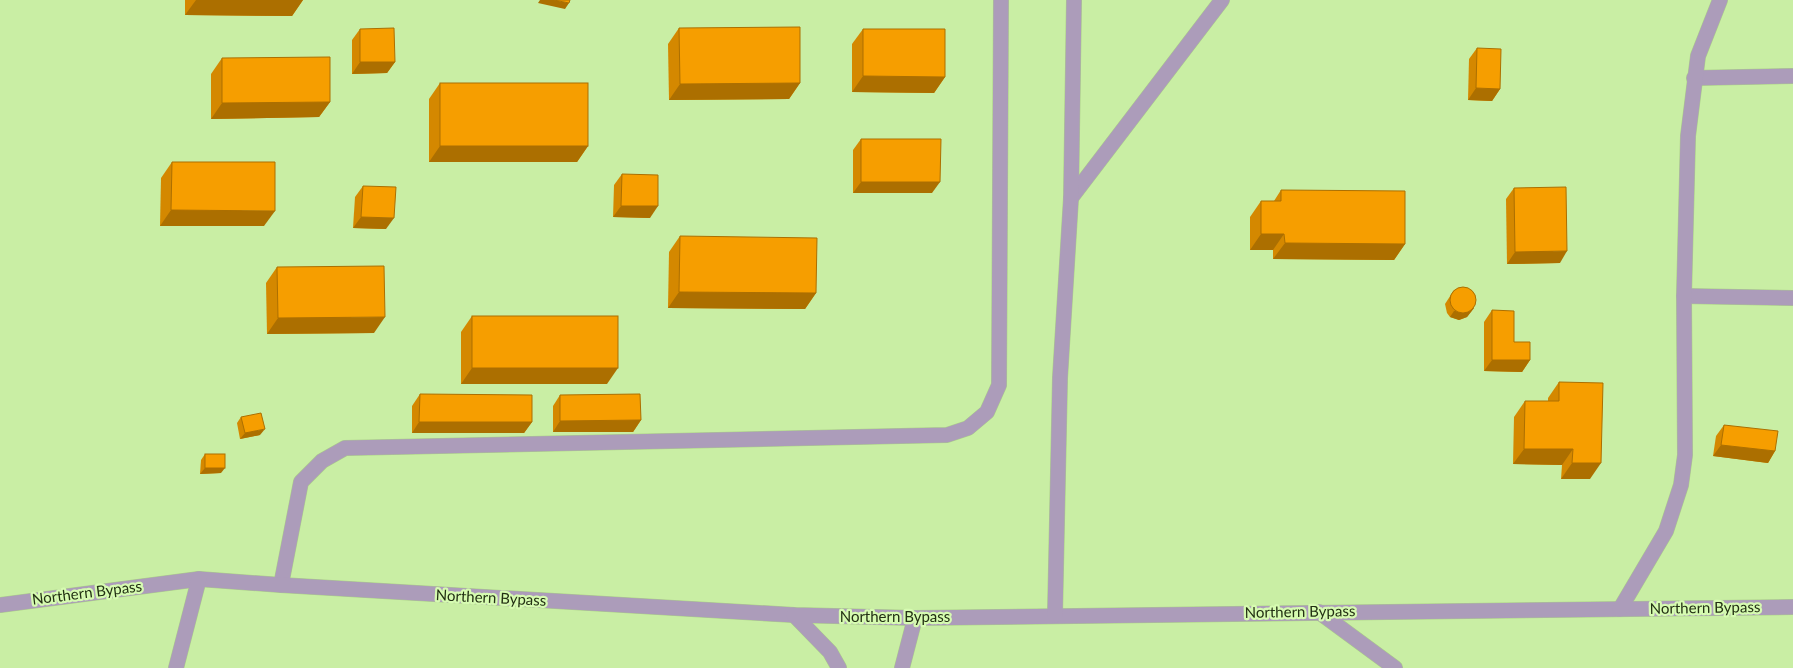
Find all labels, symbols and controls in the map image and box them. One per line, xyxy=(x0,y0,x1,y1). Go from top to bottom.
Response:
street label: Northern Bypass xyxy=(31,576,143,608)
street label: Northern Bypass xyxy=(435,585,547,609)
street label: Northern Bypass xyxy=(1650,597,1760,617)
street label: Northern Bypass xyxy=(1245,601,1355,621)
street label: Northern Bypass xyxy=(840,607,950,625)

